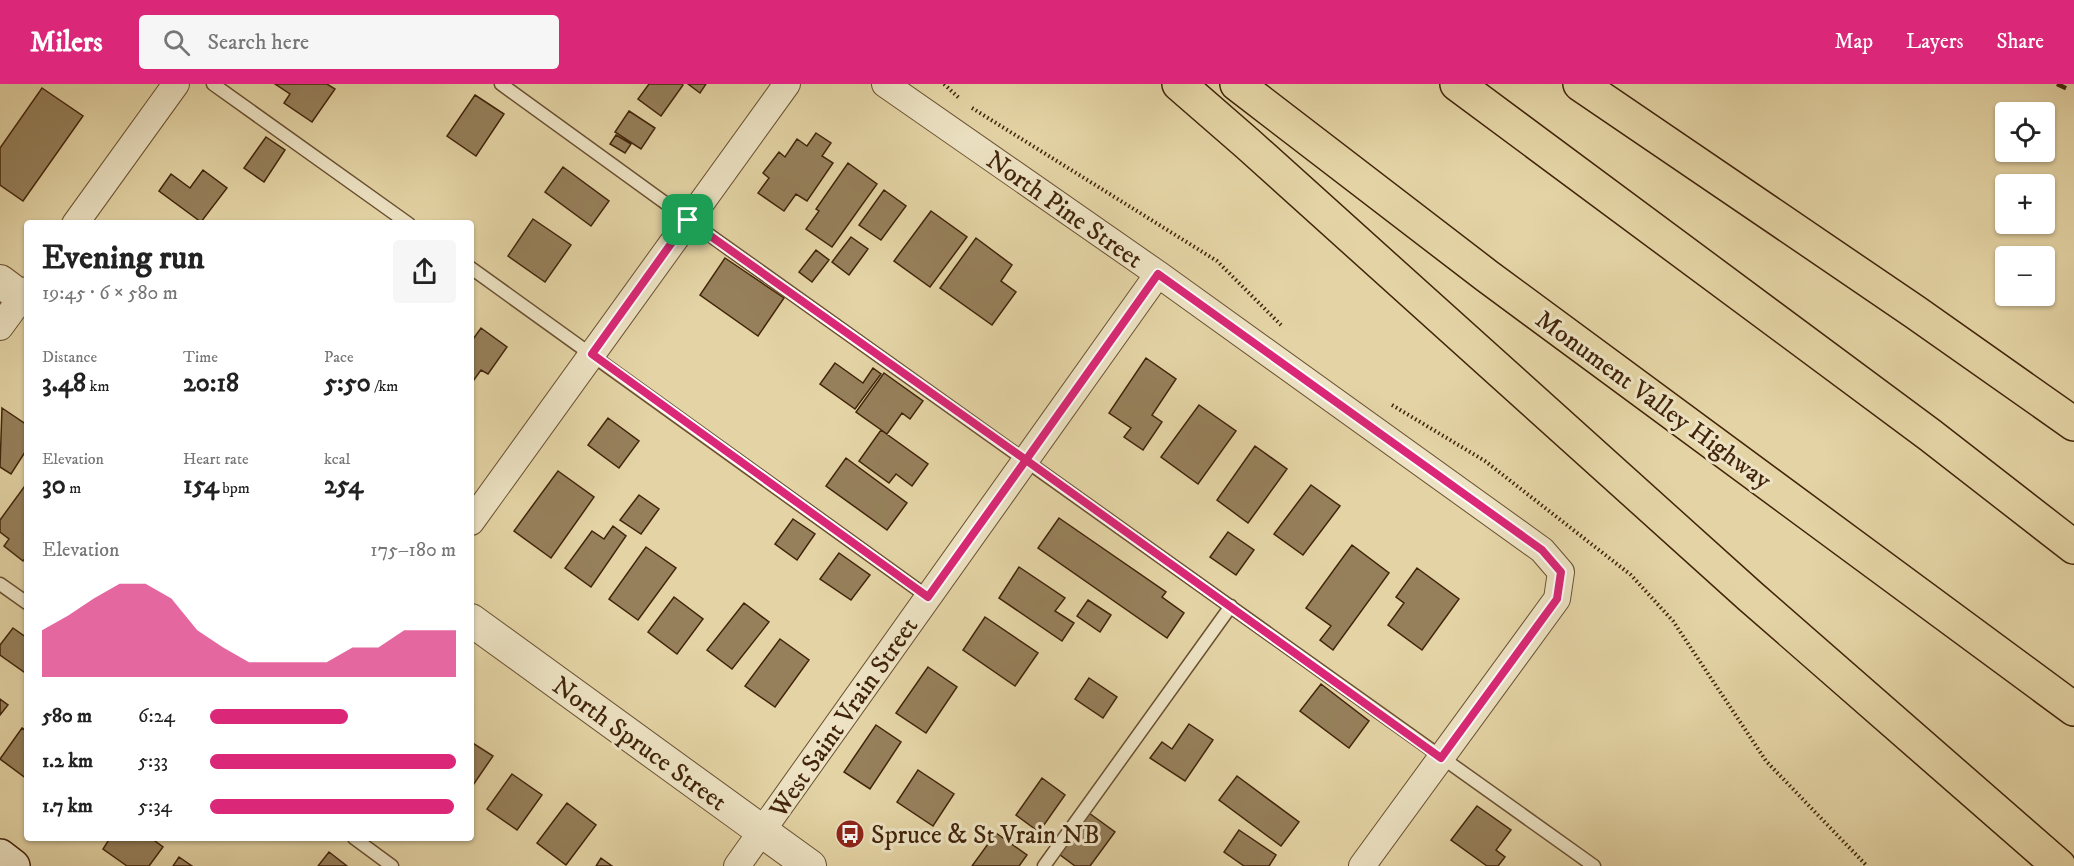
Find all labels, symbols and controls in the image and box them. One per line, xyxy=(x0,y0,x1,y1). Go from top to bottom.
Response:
search box xyxy=(139,15,559,69)
text: Milers xyxy=(30,25,103,60)
icon: search xyxy=(160,26,193,59)
text: Search here xyxy=(208,29,309,56)
text: Map xyxy=(1834,29,1873,55)
text: Layers xyxy=(1906,29,1964,55)
text: Share xyxy=(1997,29,2044,55)
map controls xyxy=(1995,102,2055,306)
button: locate xyxy=(1995,102,2055,162)
street label: North Pine Street xyxy=(979,144,1149,276)
button: + xyxy=(1995,174,2055,234)
pin xyxy=(662,194,713,245)
icon: arrive xyxy=(671,203,704,236)
text: Evening run xyxy=(42,238,204,279)
button: share xyxy=(393,240,456,303)
button: − xyxy=(1995,246,2055,306)
text: 19:45 · 6 × 580 m xyxy=(42,281,178,306)
street label: Monument Valley Highway xyxy=(1528,303,1778,497)
text: Distance xyxy=(42,347,97,367)
text: Time xyxy=(183,347,218,367)
text: Pace xyxy=(324,347,354,367)
text: 3.48 xyxy=(42,367,86,400)
text: 20:18 xyxy=(183,367,239,400)
text: 5:50 xyxy=(324,367,371,400)
text: km xyxy=(86,376,110,396)
text: /km xyxy=(371,376,398,396)
text: Elevation xyxy=(42,449,104,469)
text: Heart rate xyxy=(183,449,249,469)
text: kcal xyxy=(324,449,350,469)
text: 30 xyxy=(42,469,66,502)
text: 154 xyxy=(183,469,219,502)
text: 254 xyxy=(324,469,363,502)
text: m xyxy=(66,478,81,498)
text: bpm xyxy=(219,478,250,498)
text: Elevation xyxy=(42,538,119,563)
text: 175–180 m xyxy=(370,538,456,563)
street label: West Saint Vrain Street xyxy=(762,611,926,826)
street label: North Spruce Street xyxy=(545,670,733,819)
text: 580 m xyxy=(42,704,92,729)
text: 6:24 xyxy=(138,704,175,729)
text: 1.2 km xyxy=(42,749,93,774)
text: 5:33 xyxy=(138,749,168,774)
text: 1.7 km xyxy=(42,794,93,819)
text: 5:34 xyxy=(138,794,172,819)
bus stop icon: Spruce & St Vrain NB xyxy=(834,818,866,850)
place label: Spruce & St Vrain NB xyxy=(871,819,1100,852)

